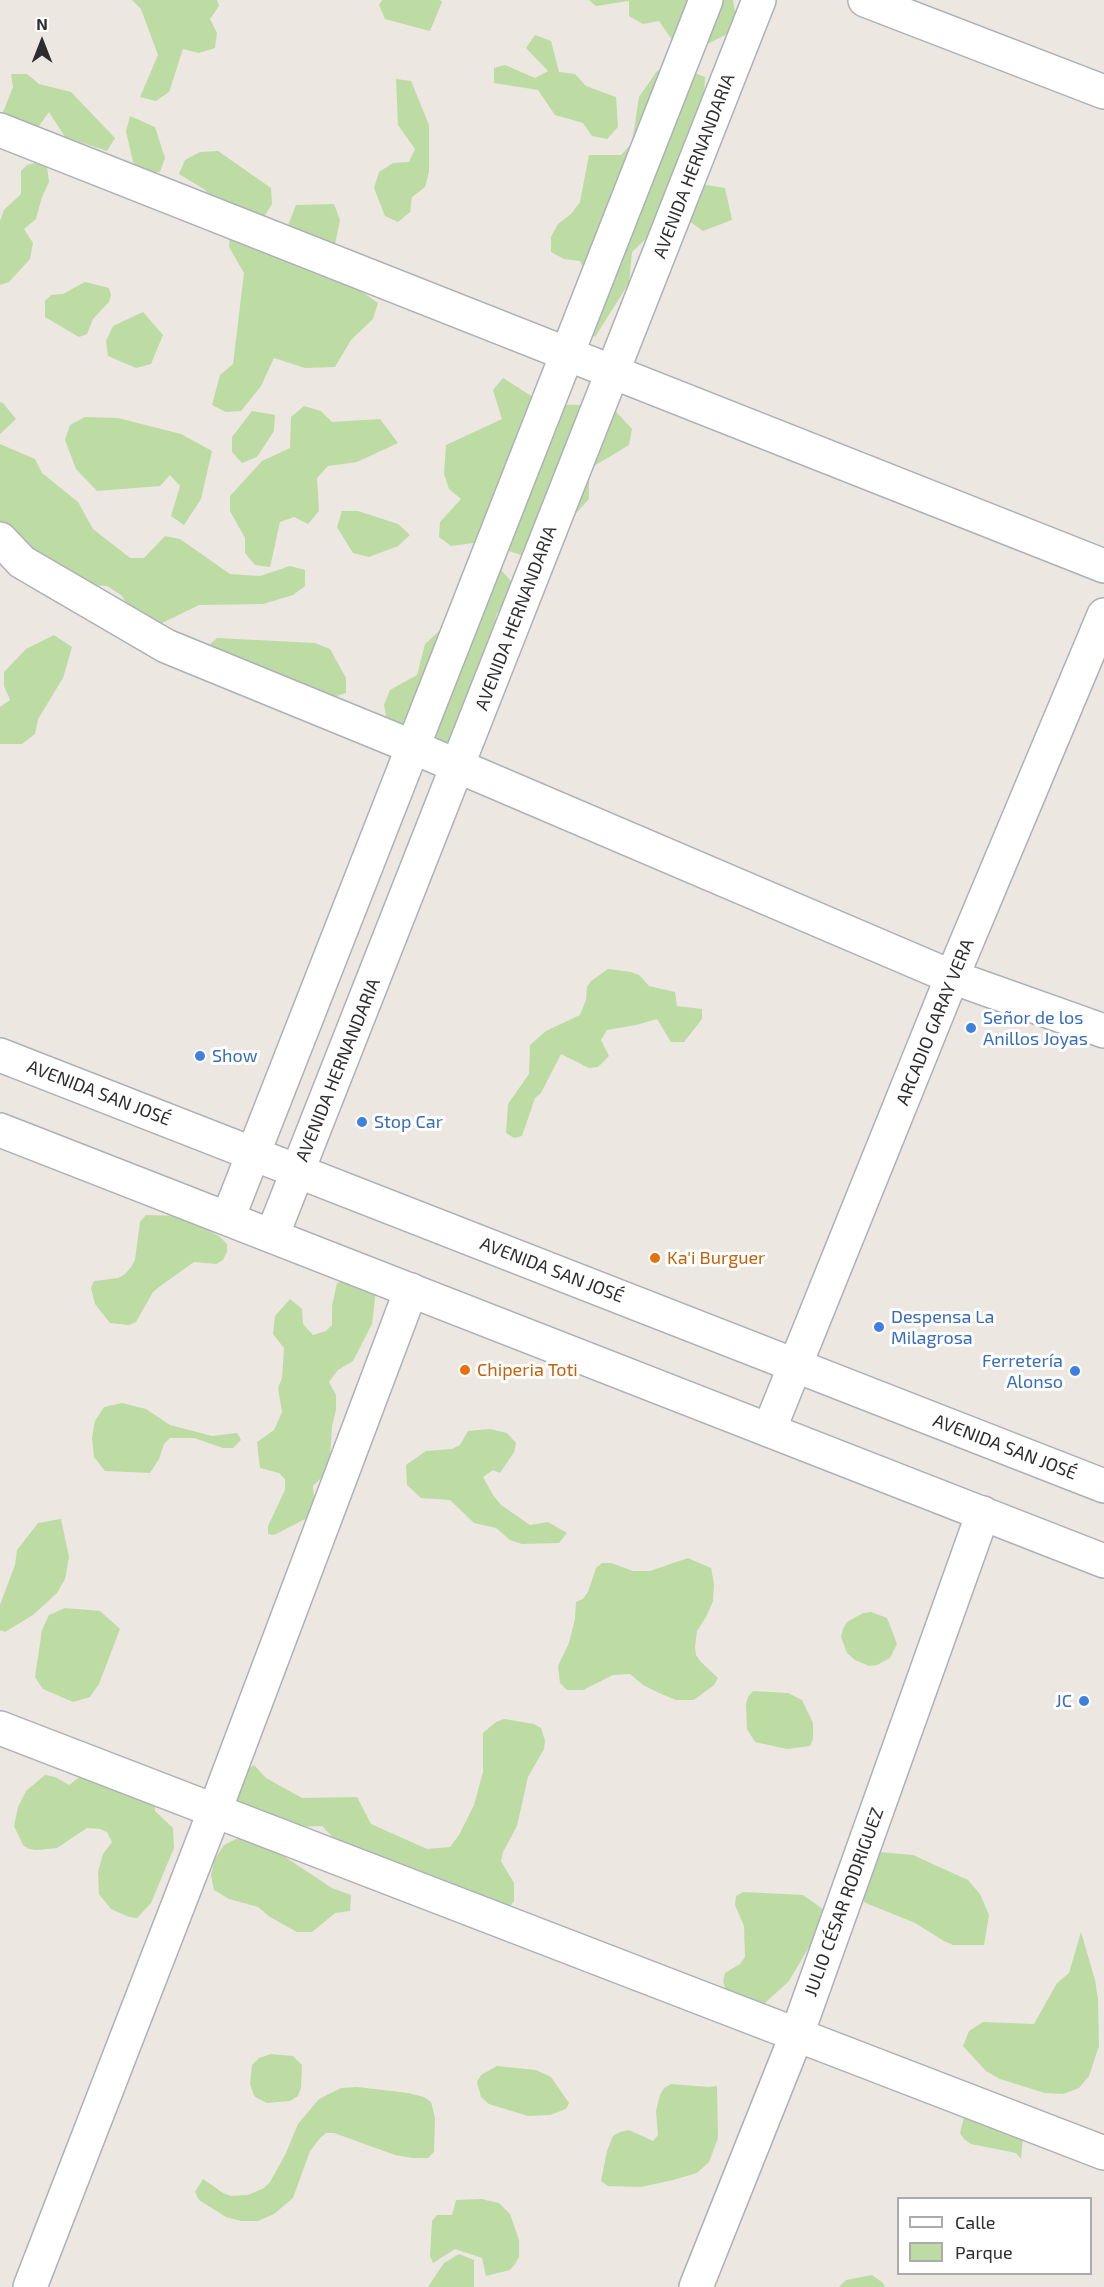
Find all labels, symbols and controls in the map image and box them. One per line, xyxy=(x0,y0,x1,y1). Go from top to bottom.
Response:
north arrow xyxy=(12,12,72,72)
text: N xyxy=(36,14,48,33)
street label: AVENIDA HERNANDARIA xyxy=(649,71,739,261)
street label: AVENIDA HERNANDARIA xyxy=(471,523,561,713)
street label: ARCADIO GARAY VERA xyxy=(892,935,978,1109)
street label: AVENIDA HERNANDARIA xyxy=(291,975,385,1165)
place label: Señor de los Anillos Joyas xyxy=(983,1007,1088,1050)
marker: Señor de los Anillos Joyas xyxy=(964,1021,978,1035)
place label: Show xyxy=(212,1045,258,1067)
marker: Show xyxy=(193,1049,207,1063)
street label: AVENIDA SAN JOSÉ xyxy=(24,1056,174,1130)
place label: Stop Car xyxy=(374,1111,443,1133)
marker: Stop Car xyxy=(355,1115,369,1129)
street label: AVENIDA SAN JOSÉ xyxy=(477,1233,627,1307)
place label: Ka'i Burguer xyxy=(667,1247,765,1269)
marker: Ka'i Burguer xyxy=(648,1251,662,1265)
place label: Despensa La Milagrosa xyxy=(891,1306,994,1348)
marker: Despensa La Milagrosa xyxy=(872,1320,886,1334)
place label: Ferretería Alonso xyxy=(982,1350,1063,1392)
place label: Chiperia Toti xyxy=(477,1359,578,1381)
marker: Chiperia Toti xyxy=(458,1363,472,1377)
marker: Ferretería Alonso xyxy=(1068,1364,1082,1378)
street label: AVENIDA SAN JOSÉ xyxy=(930,1410,1080,1484)
place label: JC xyxy=(1056,1690,1072,1712)
marker: JC xyxy=(1077,1694,1091,1708)
street label: JULIO CÉSAR RODRIGUEZ xyxy=(800,1805,888,1999)
legend xyxy=(897,2197,1092,2275)
text: Calle xyxy=(955,2211,996,2233)
text: Parque xyxy=(955,2241,1013,2263)

